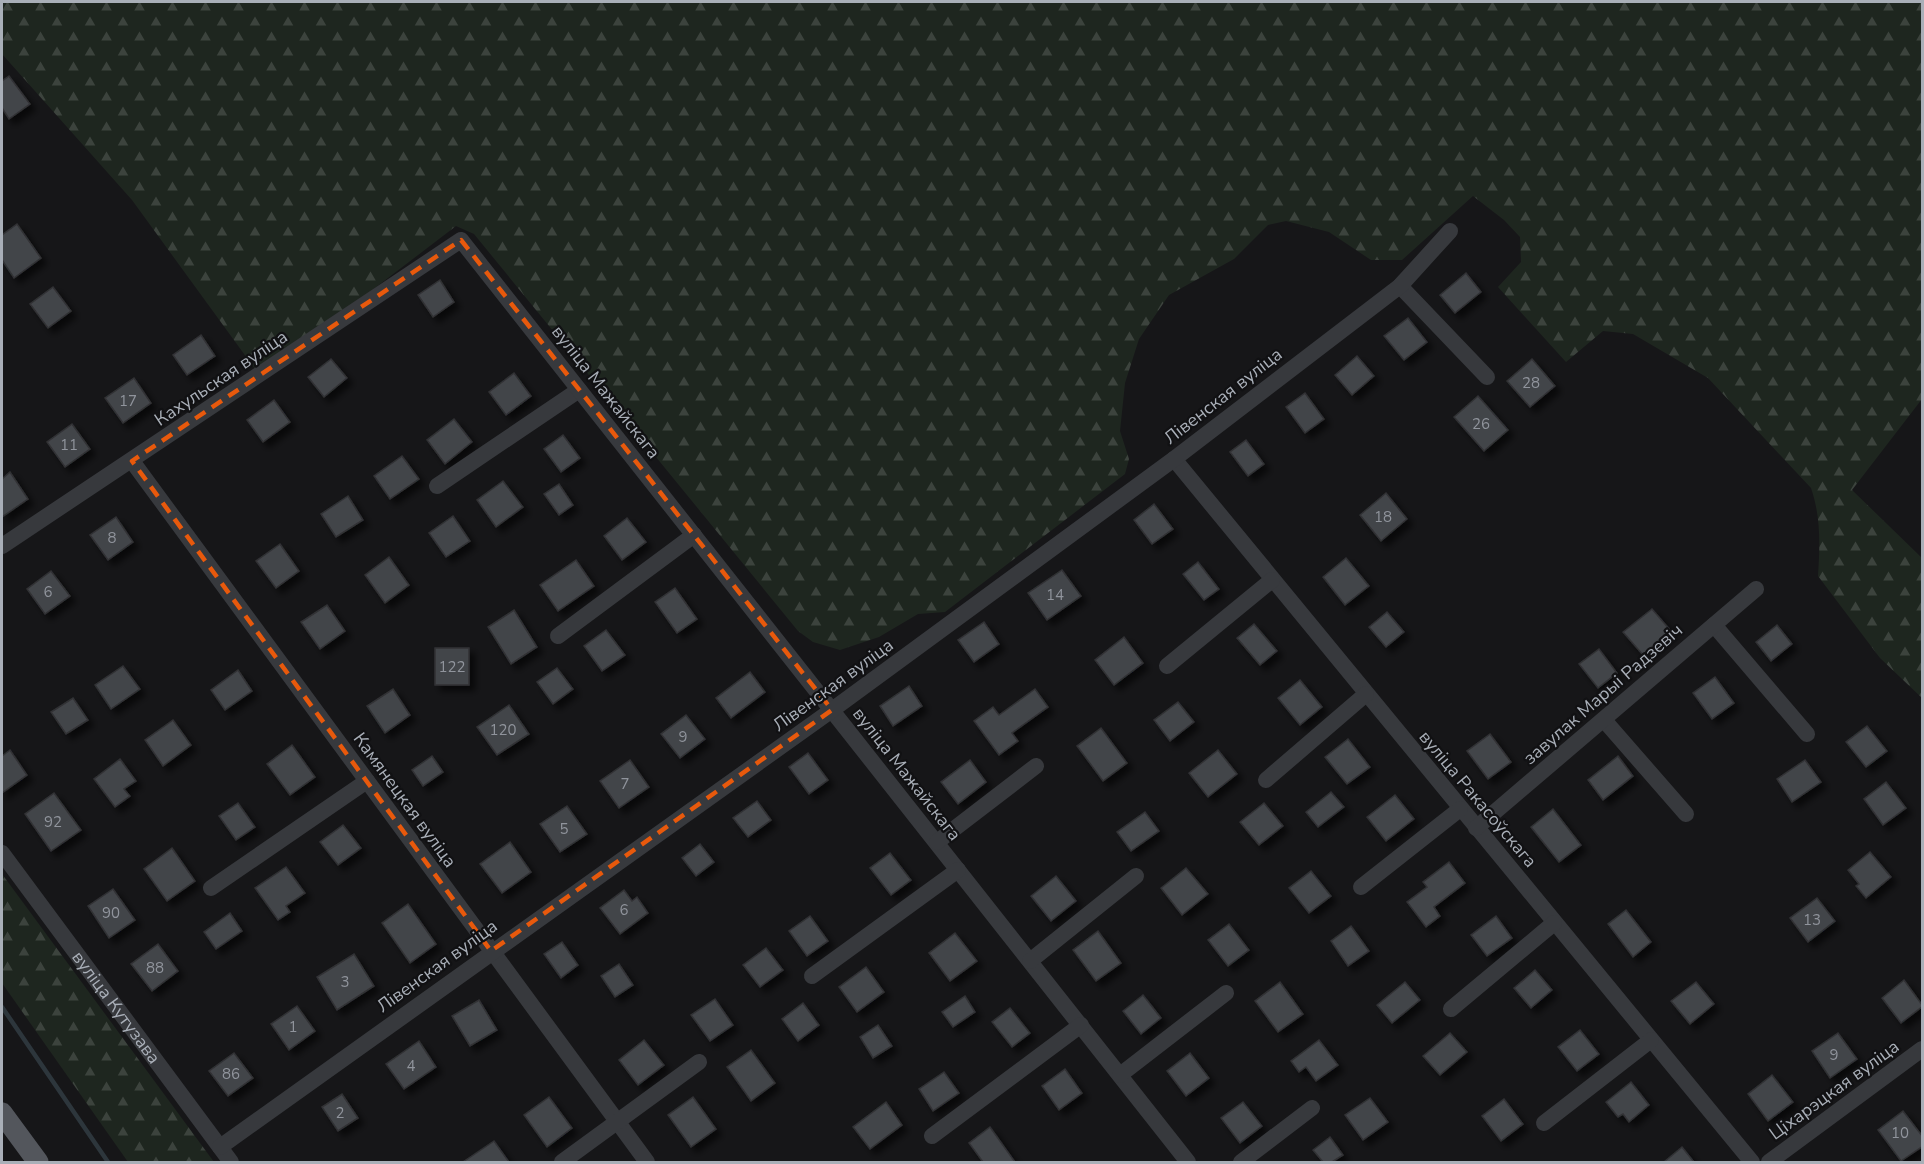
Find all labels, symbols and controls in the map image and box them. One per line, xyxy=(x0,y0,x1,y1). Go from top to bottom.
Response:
street label: вуліца Мажайскага xyxy=(546,320,666,464)
street label: Кахульская вуліца xyxy=(150,325,292,431)
street label: Лівенская вуліца xyxy=(1159,342,1287,450)
house number: 28 xyxy=(1522,373,1540,393)
house number: 17 xyxy=(119,391,137,411)
house number: 26 xyxy=(1472,414,1490,434)
house number: 11 xyxy=(60,435,78,455)
house number: 18 xyxy=(1374,507,1392,527)
house number: 8 xyxy=(107,528,117,548)
house number: 6 xyxy=(43,582,53,602)
house number: 14 xyxy=(1046,585,1064,605)
street label: завулак Марыі Радзевіч xyxy=(1518,618,1688,770)
street label: Лівенская вуліца xyxy=(768,633,898,737)
house number: 122 xyxy=(438,657,466,677)
street label: вуліца Мажайскага xyxy=(847,702,967,846)
house number: 120 xyxy=(489,720,517,740)
street label: вуліца Ракасоўскага xyxy=(1414,726,1542,872)
house number: 9 xyxy=(678,727,688,747)
street label: Камянецкая вуліца xyxy=(348,728,462,872)
house number: 7 xyxy=(620,774,630,794)
house number: 92 xyxy=(44,812,62,832)
house number: 5 xyxy=(559,819,569,839)
house number: 6 xyxy=(619,900,629,920)
house number: 90 xyxy=(102,903,120,923)
house number: 13 xyxy=(1803,910,1821,930)
street label: Лівенская вуліца xyxy=(372,914,502,1018)
street label: вуліца Кутузава xyxy=(67,946,166,1069)
house number: 88 xyxy=(146,958,164,978)
house number: 3 xyxy=(340,972,350,992)
house number: 1 xyxy=(288,1017,298,1037)
street label: Ціхарэцкая вуліца xyxy=(1764,1035,1904,1145)
house number: 9 xyxy=(1829,1045,1839,1065)
house number: 4 xyxy=(406,1056,416,1076)
house number: 86 xyxy=(222,1064,240,1084)
house number: 2 xyxy=(335,1103,345,1123)
house number: 10 xyxy=(1891,1123,1909,1143)

